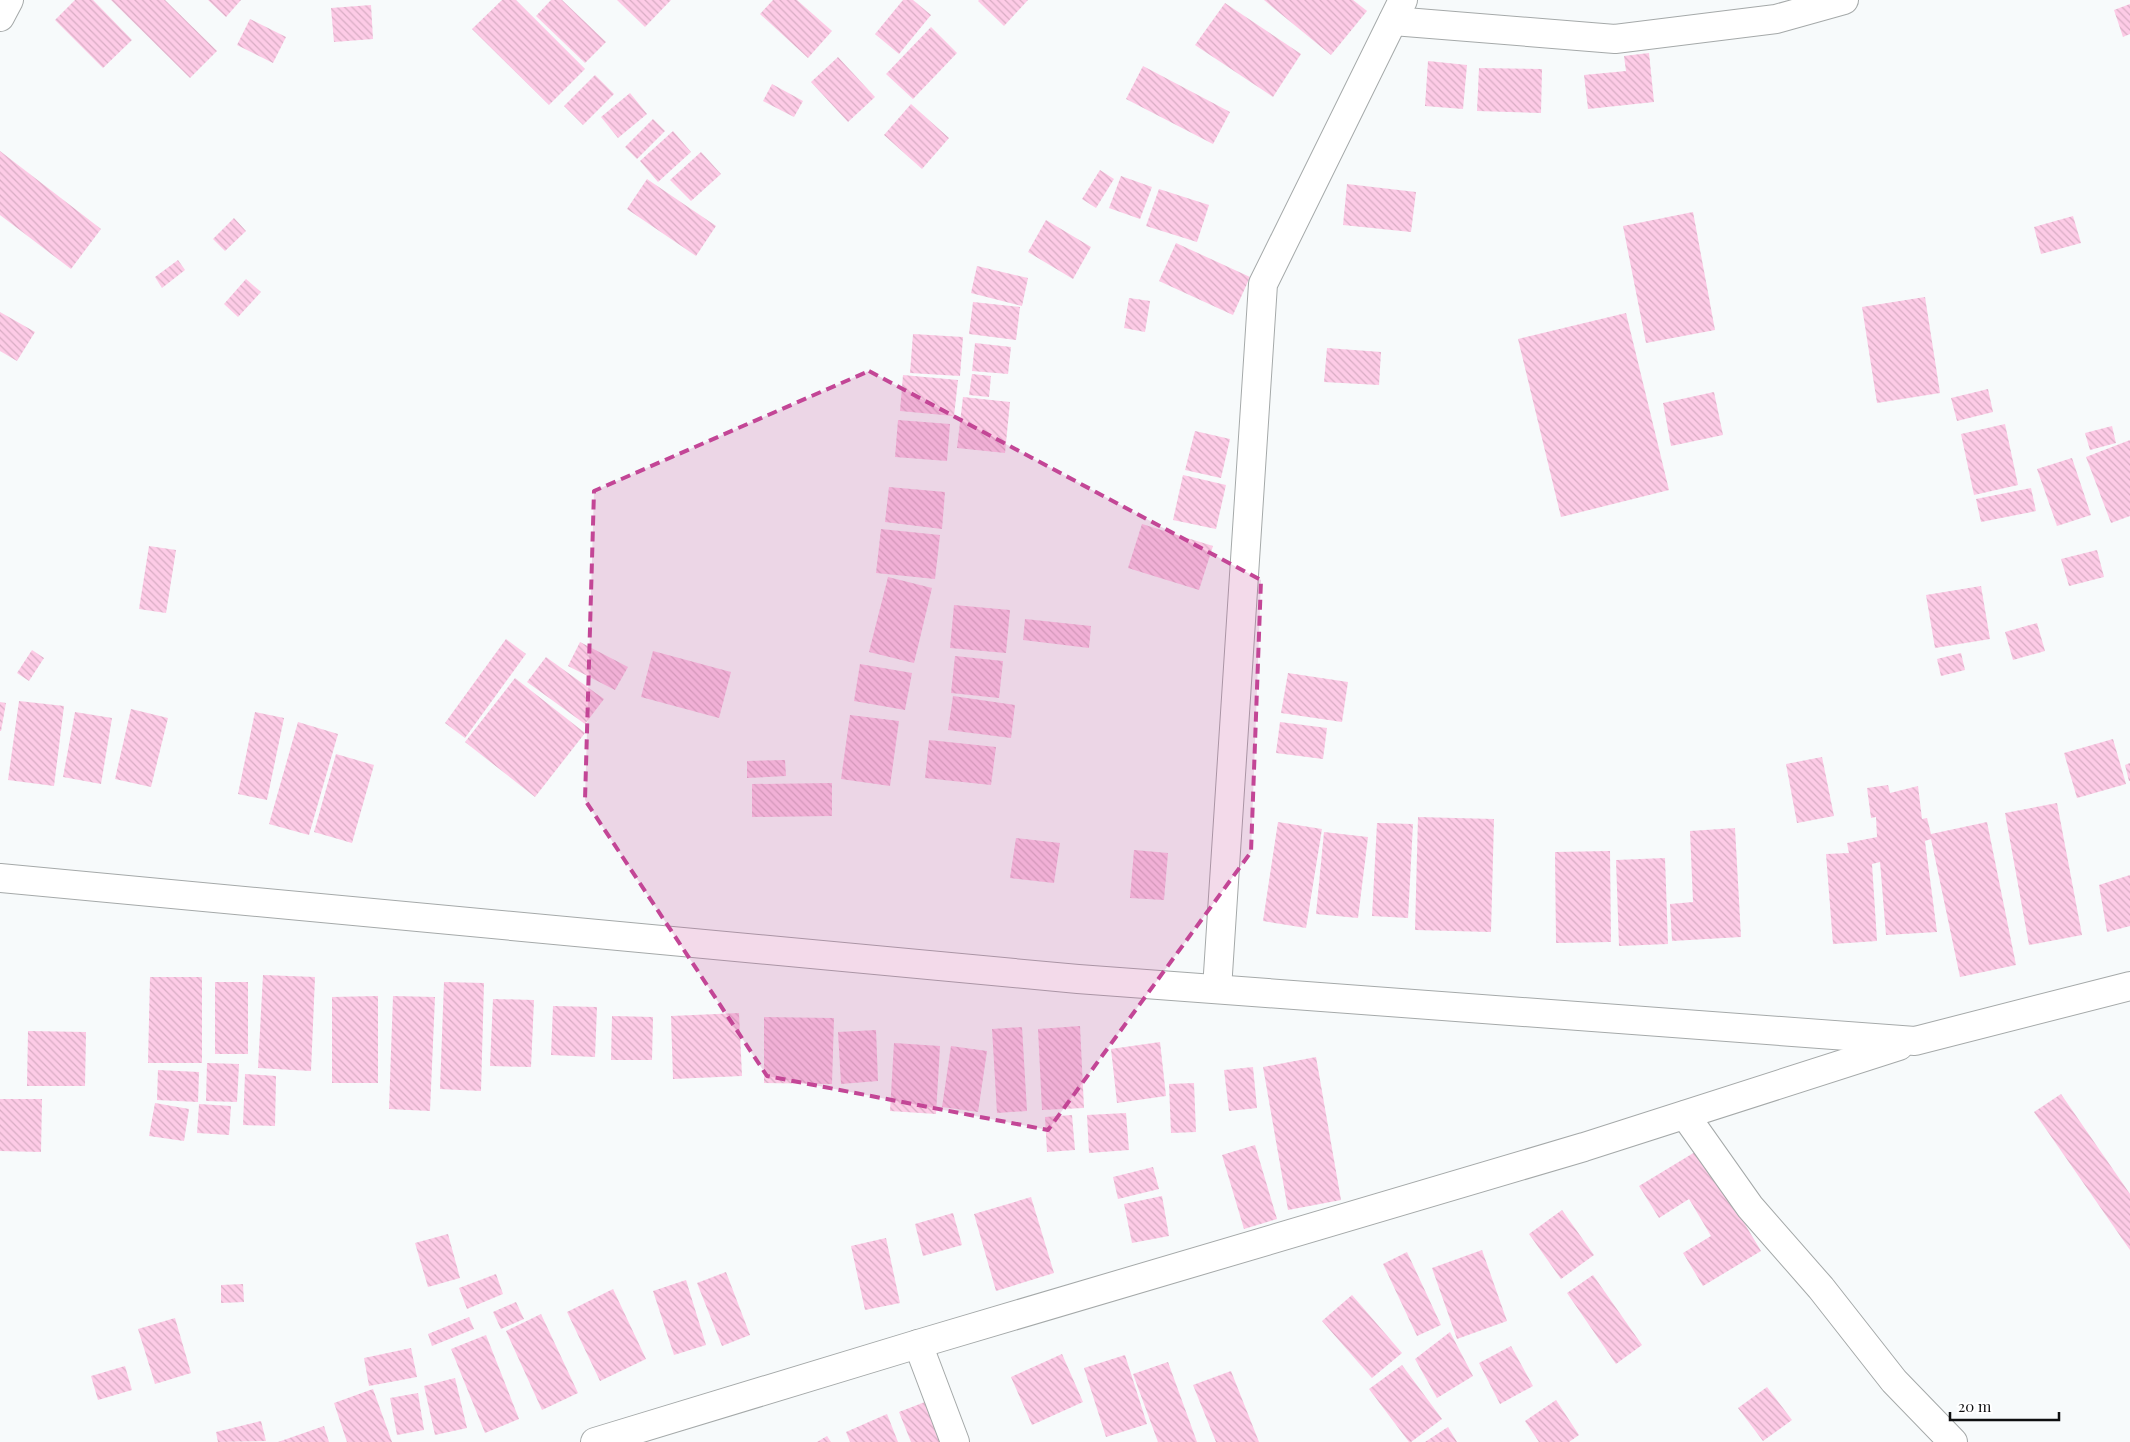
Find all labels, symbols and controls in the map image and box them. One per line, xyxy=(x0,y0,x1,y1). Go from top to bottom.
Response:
scale bar xyxy=(1950,1390,2059,1422)
text: 20 m xyxy=(1958,1396,1992,1416)

